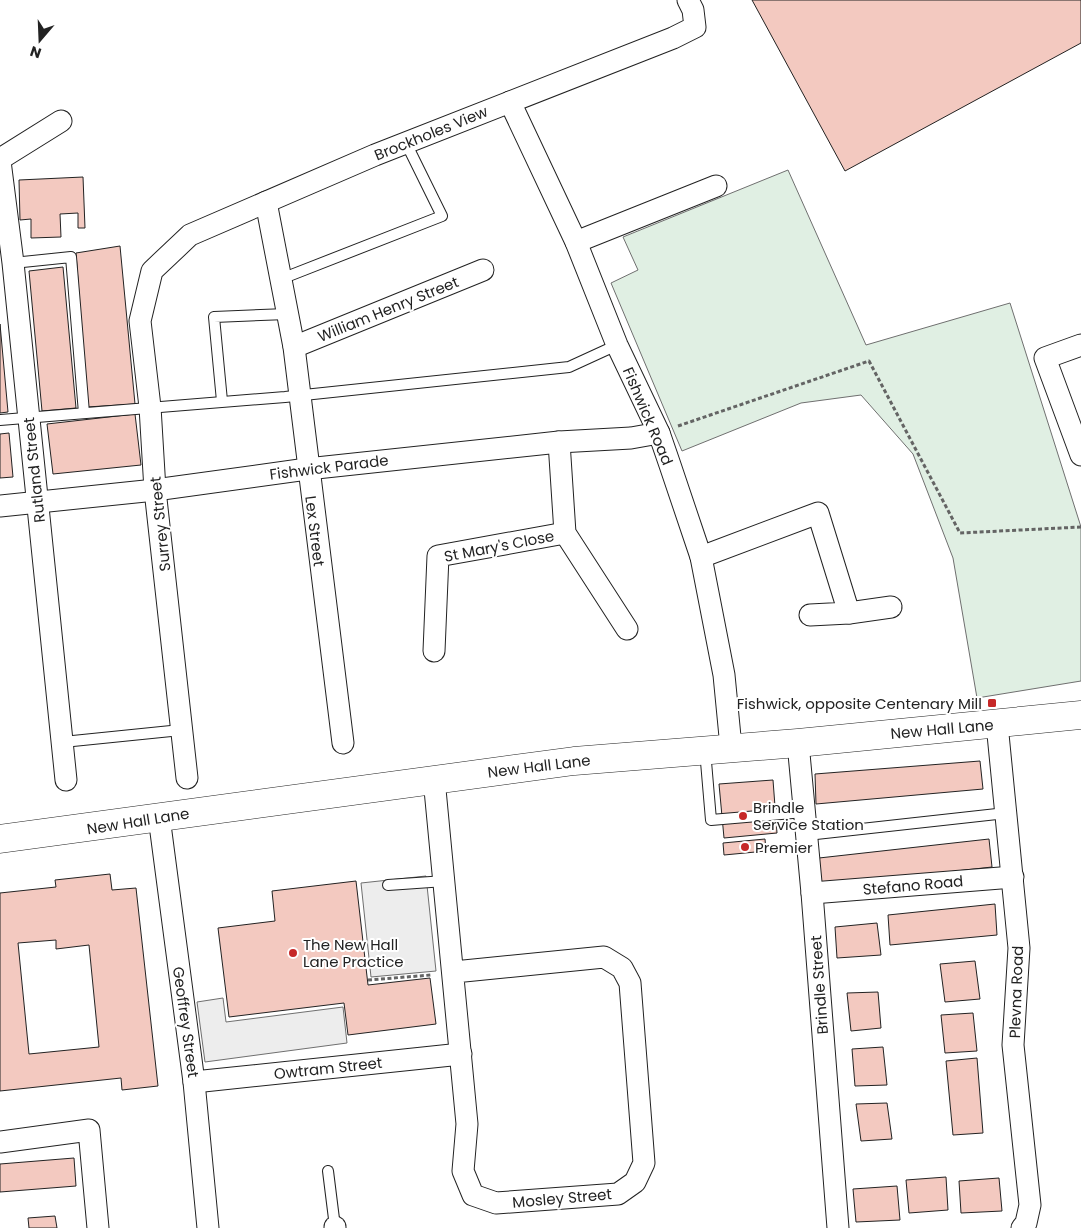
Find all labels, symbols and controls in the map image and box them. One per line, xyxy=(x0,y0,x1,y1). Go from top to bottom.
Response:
north arrow xyxy=(15,15,65,65)
text: N xyxy=(28,41,44,63)
street label: Brockholes View xyxy=(371,100,492,165)
street label: William Henry Street xyxy=(314,271,462,347)
street label: Fishwick Road xyxy=(618,364,678,468)
street label: Rutland Street xyxy=(18,416,50,524)
street label: Fishwick Parade xyxy=(268,449,390,485)
street label: Surrey Street xyxy=(145,476,175,572)
street label: Lex Street xyxy=(300,495,330,567)
street label: St Mary's Close xyxy=(442,525,556,567)
place label: Fishwick, opposite Centenary Mill xyxy=(737,693,982,714)
marker: Fishwick, opposite Centenary Mill xyxy=(986,697,998,709)
street label: New Hall Lane xyxy=(889,714,995,744)
street label: New Hall Lane xyxy=(486,749,592,783)
place label: Brindle Service Station xyxy=(753,797,864,835)
street label: New Hall Lane xyxy=(85,803,191,839)
marker: Brindle Service Station xyxy=(737,810,749,822)
place label: Premier xyxy=(755,837,813,858)
marker: Premier xyxy=(739,841,751,853)
street label: Stefano Road xyxy=(862,870,964,900)
place label: The New Hall Lane Practice xyxy=(303,934,404,972)
street label: Brindle Street xyxy=(805,935,833,1035)
street label: Plevna Road xyxy=(1004,945,1028,1039)
marker: The New Hall Lane Practice xyxy=(287,947,299,959)
street label: Geoffrey Street xyxy=(168,965,204,1079)
street label: Owtram Street xyxy=(273,1052,383,1084)
street label: Mosley Street xyxy=(511,1183,613,1213)

